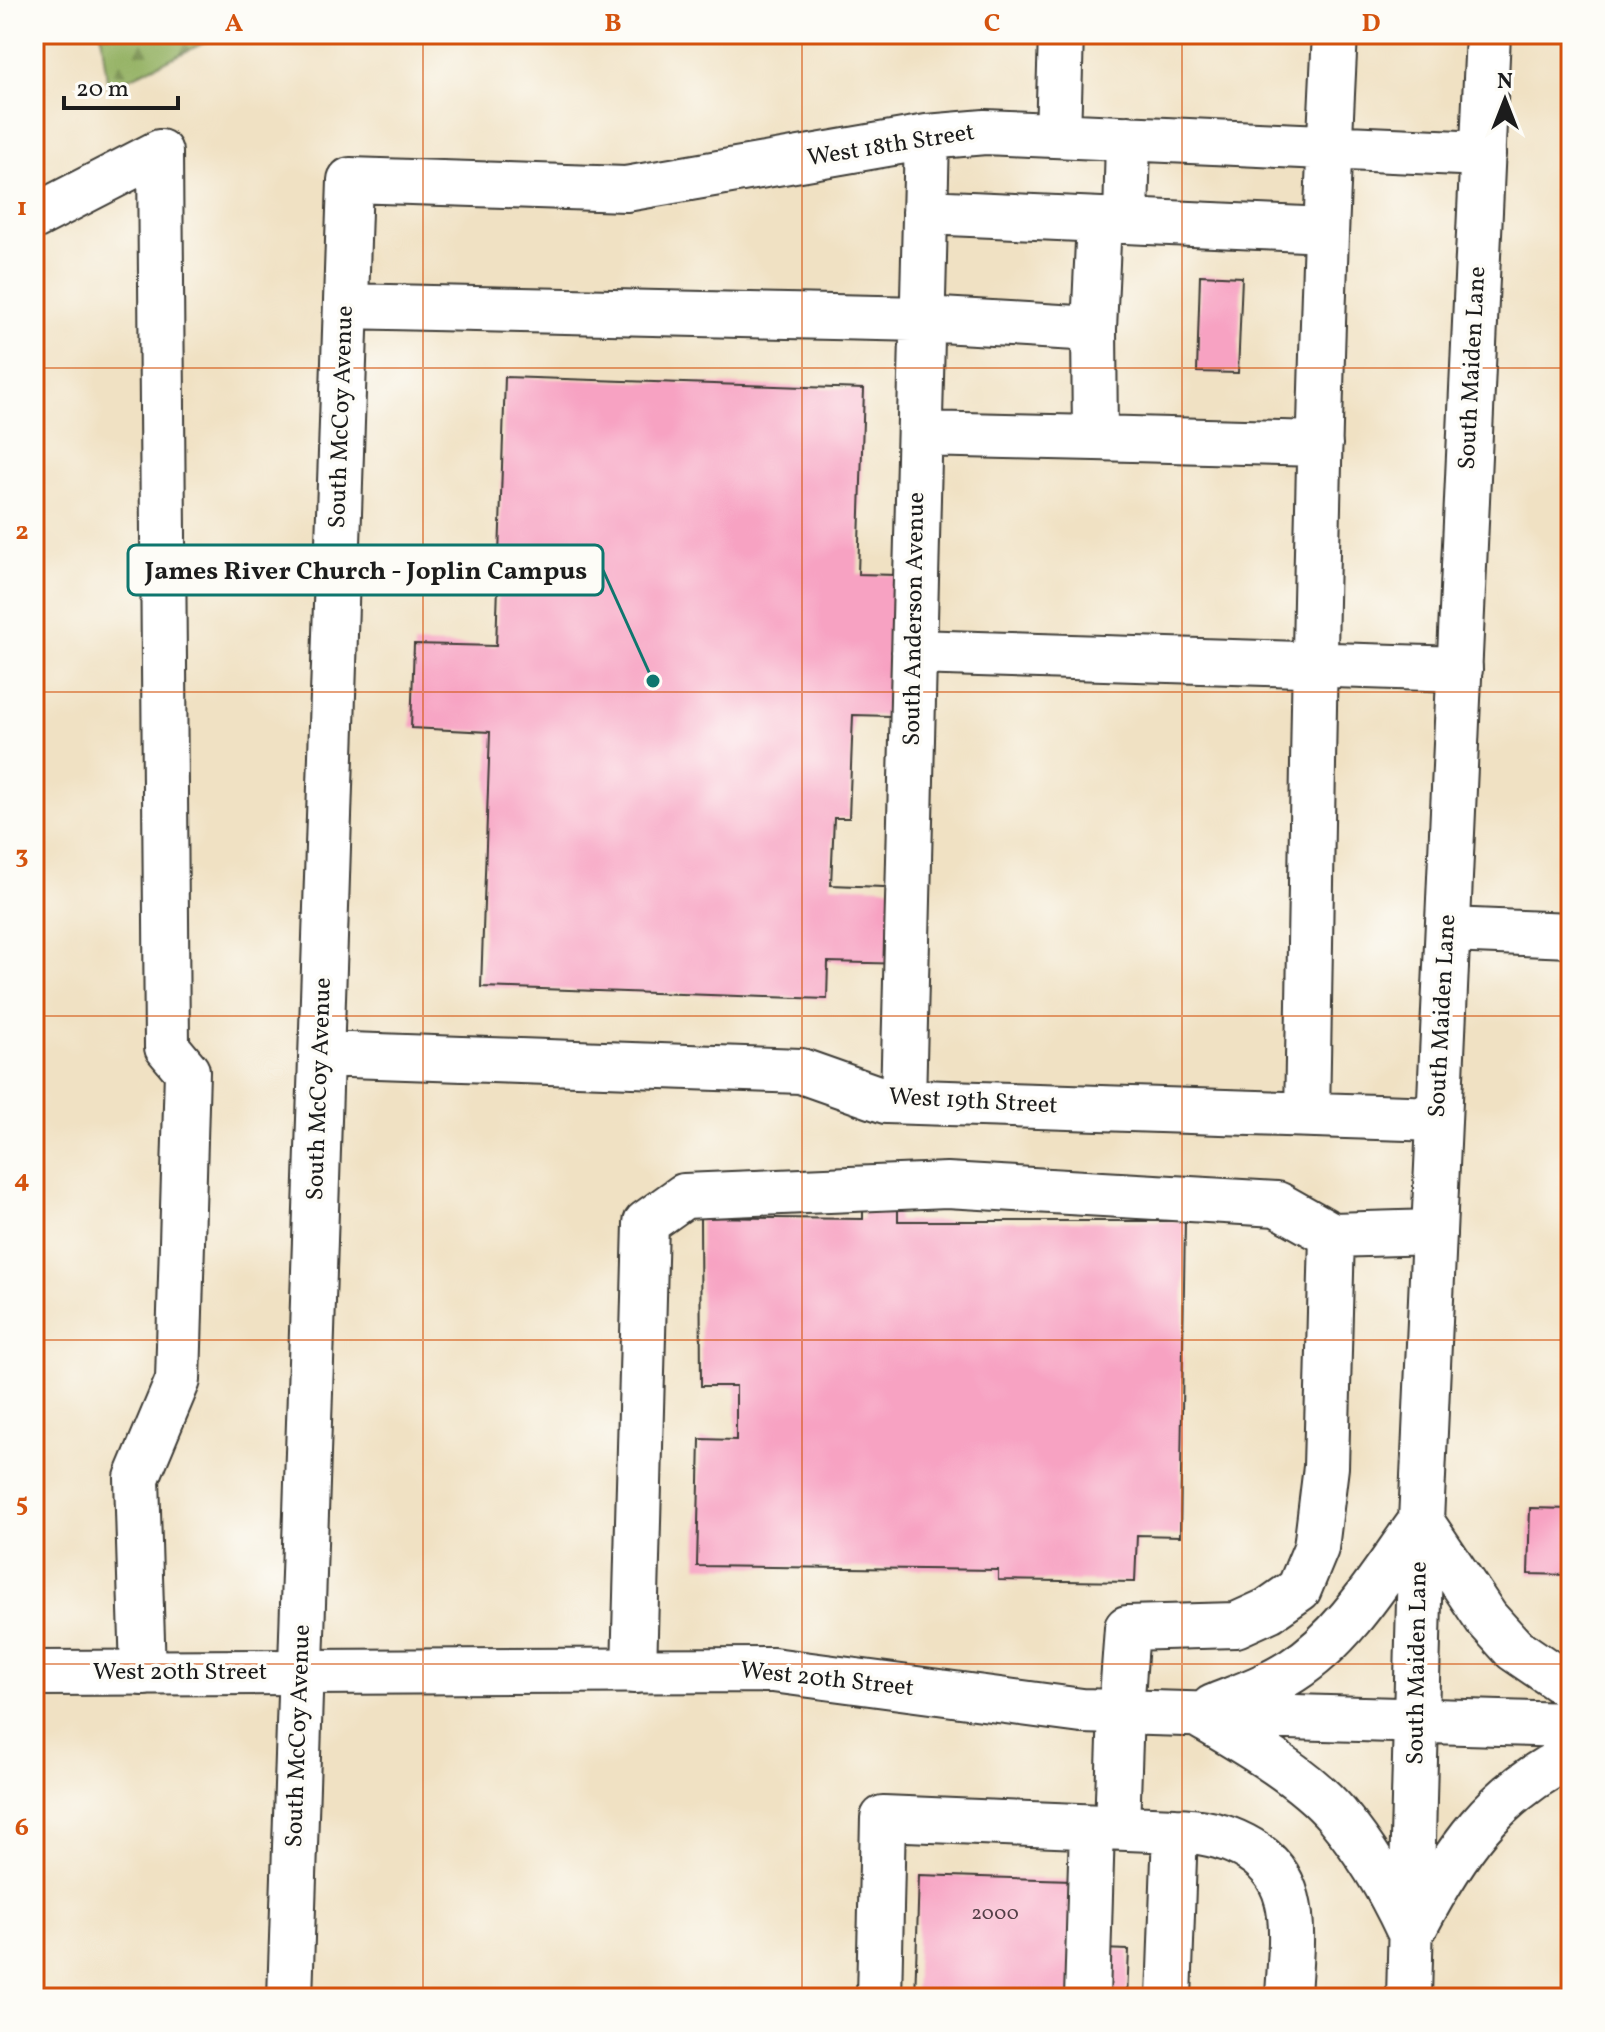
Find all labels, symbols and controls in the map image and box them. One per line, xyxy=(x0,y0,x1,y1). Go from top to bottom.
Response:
text: A xyxy=(225,6,244,42)
text: B xyxy=(604,6,622,42)
text: C xyxy=(984,6,1000,42)
text: D xyxy=(1361,6,1381,42)
scale bar xyxy=(64,60,178,110)
north arrow xyxy=(1465,60,1545,140)
text: N xyxy=(1497,67,1513,98)
text: 20 m xyxy=(76,73,129,107)
street label: West 18th Street xyxy=(805,116,977,176)
text: 1 xyxy=(17,190,27,226)
street label: South Maiden Lane xyxy=(1451,265,1495,471)
street label: South McCoy Avenue xyxy=(321,305,363,529)
street label: South Anderson Avenue xyxy=(896,492,934,746)
text: 2 xyxy=(15,514,29,550)
callout: James River Church - Joplin Campus xyxy=(128,545,603,595)
text: James River Church - Joplin Campus xyxy=(144,554,587,590)
text: 3 xyxy=(15,838,29,874)
street label: South Maiden Lane xyxy=(1421,913,1465,1119)
street label: South McCoy Avenue xyxy=(299,977,341,1201)
street label: West 19th Street xyxy=(888,1081,1058,1123)
text: 4 xyxy=(14,1162,30,1198)
text: 5 xyxy=(16,1486,28,1522)
street label: South Maiden Lane xyxy=(1399,1561,1437,1765)
street label: South McCoy Avenue xyxy=(278,1624,320,1848)
street label: West 20th Street xyxy=(738,1654,916,1706)
street label: West 20th Street xyxy=(93,1656,267,1690)
text: 6 xyxy=(15,1810,29,1846)
house number: 2000 xyxy=(971,1900,1019,1928)

